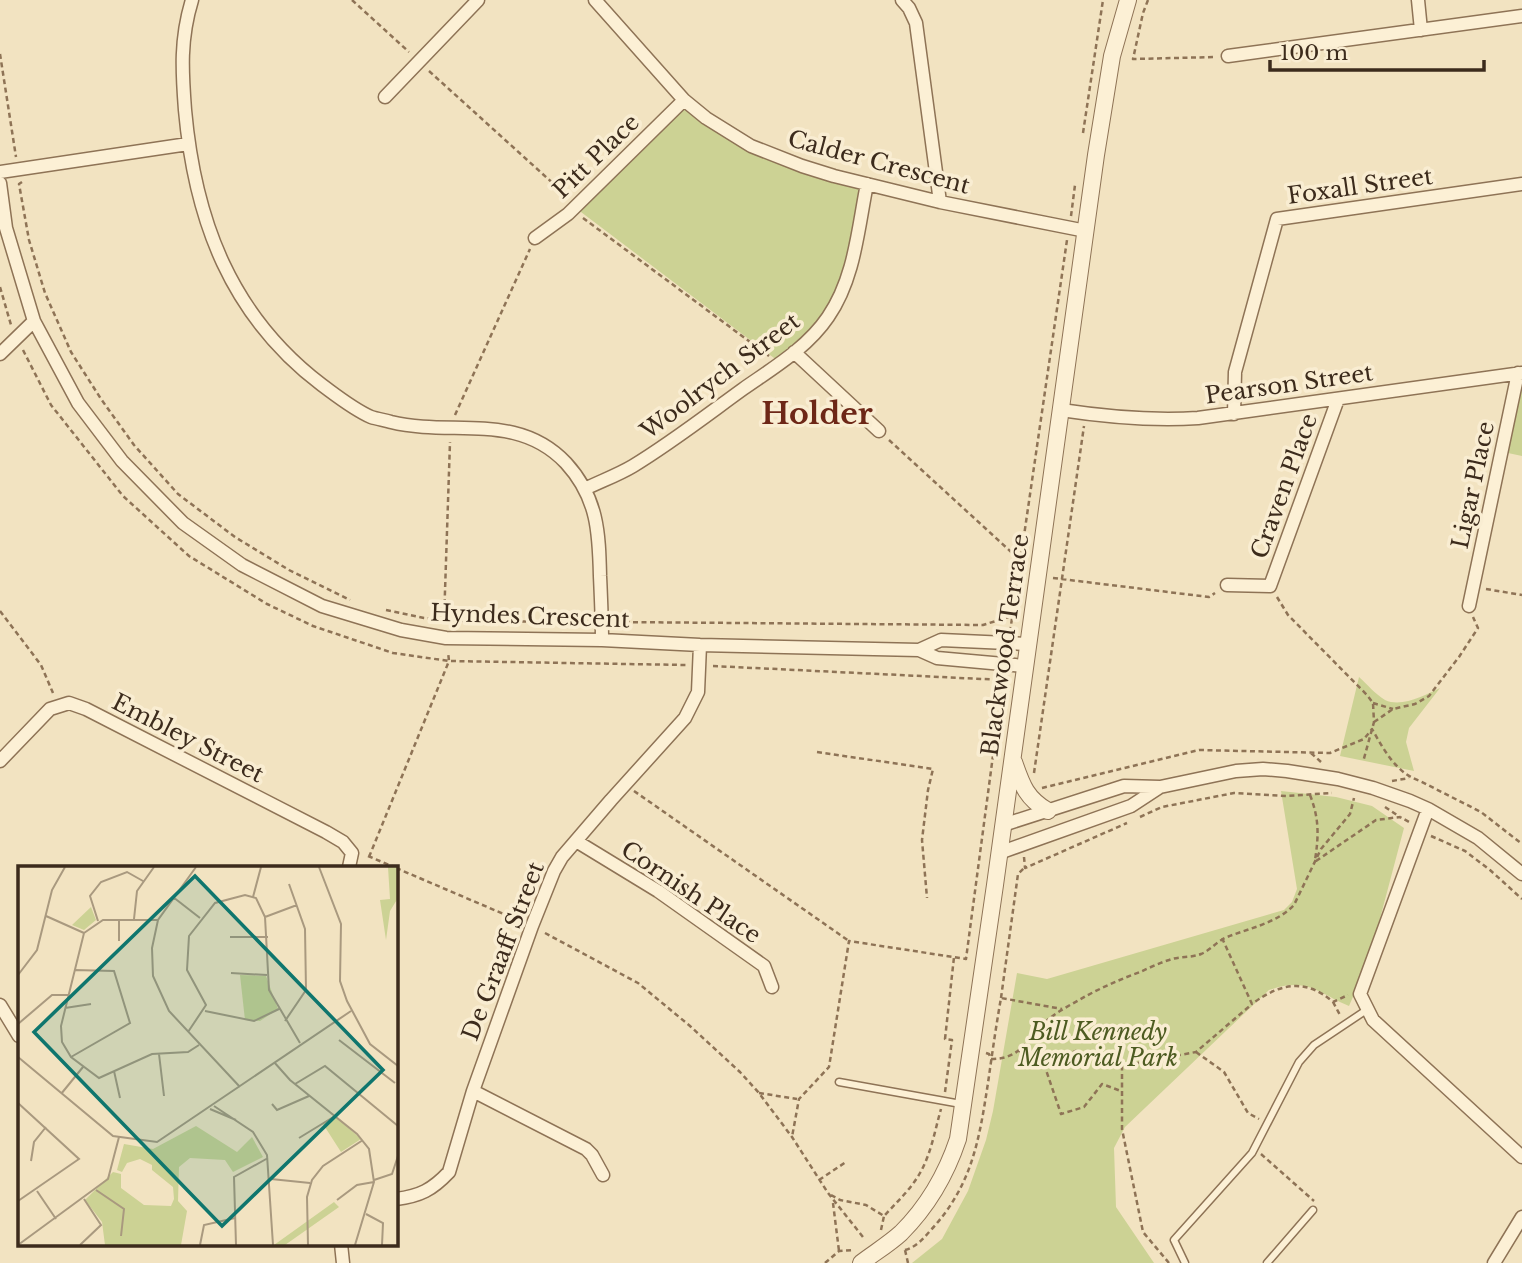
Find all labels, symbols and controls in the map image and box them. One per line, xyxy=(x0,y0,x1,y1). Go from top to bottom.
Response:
scale bar xyxy=(1270,28,1484,72)
text: 100 m xyxy=(1280,40,1348,66)
street label: Pitt Place xyxy=(547,108,645,204)
street label: Calder Crescent xyxy=(785,124,973,200)
street label: Foxall Street xyxy=(1286,162,1435,210)
street label: Woolrych Street xyxy=(634,307,805,446)
street label: Pearson Street xyxy=(1203,358,1375,410)
district label: Holder xyxy=(761,395,873,432)
street label: Craven Place xyxy=(1245,410,1323,562)
street label: Ligar Place xyxy=(1446,419,1500,551)
street label: Blackwood Terrace xyxy=(976,532,1034,758)
street label: Hyndes Crescent xyxy=(430,599,631,633)
street label: Embley Street xyxy=(107,688,269,788)
street label: Cornish Place xyxy=(616,835,766,949)
street label: De Graaff Street xyxy=(456,857,550,1044)
inset map xyxy=(18,866,397,1246)
park label: Bill Kennedy Memorial Park xyxy=(1017,1018,1178,1072)

